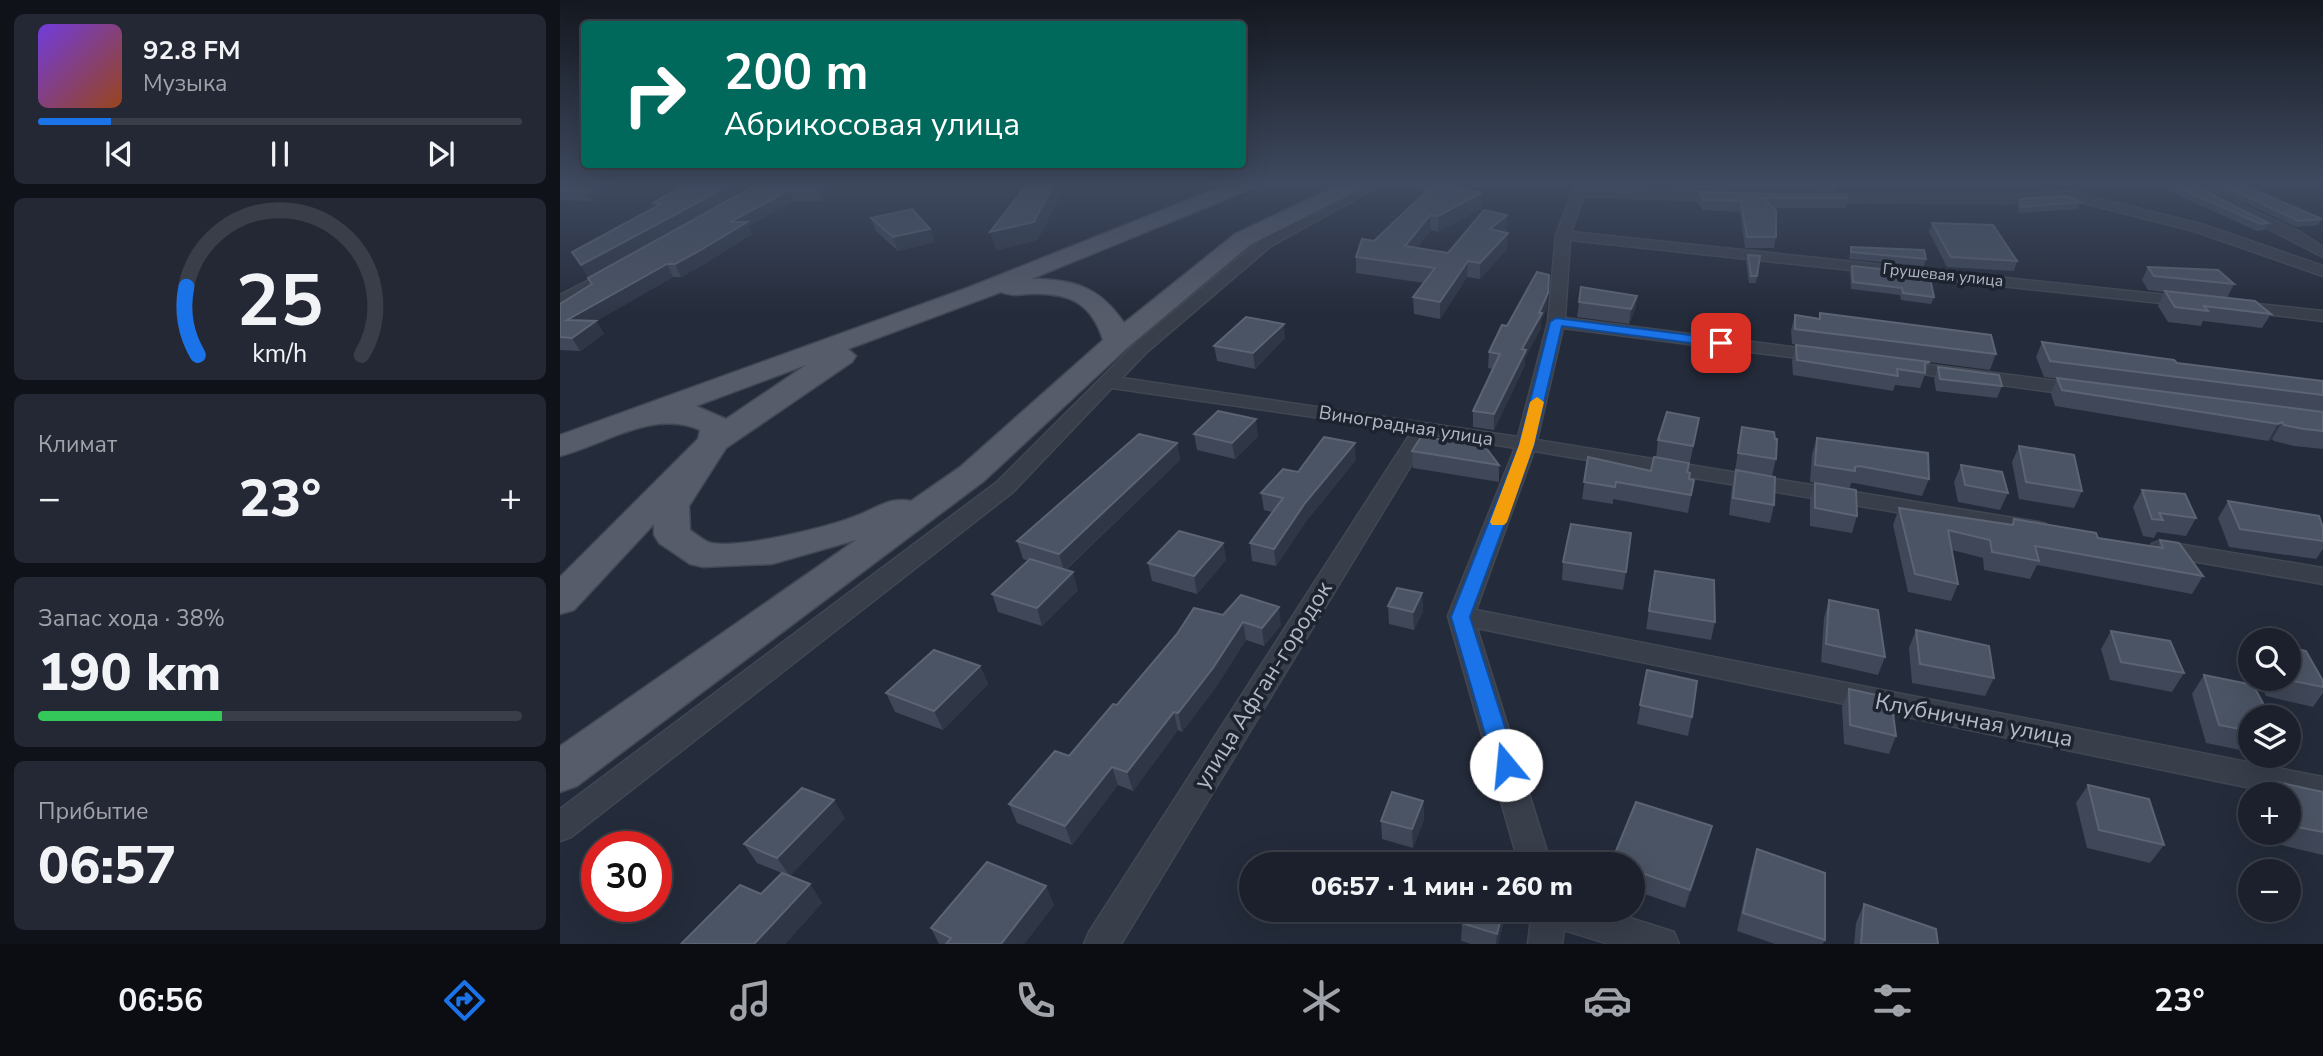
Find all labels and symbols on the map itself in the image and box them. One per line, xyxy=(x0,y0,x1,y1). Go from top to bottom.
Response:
street label: Грушевая улица xyxy=(1882,258,2004,292)
pin xyxy=(1691,313,1751,373)
street label: Виноградная улица xyxy=(1317,399,1495,453)
street label: улица Афган-городок xyxy=(1186,575,1340,795)
street label: Клубничная улица xyxy=(1872,686,2076,754)
position arrow xyxy=(1469,728,1543,802)
speed limit sign: 30 xyxy=(581,831,672,922)

